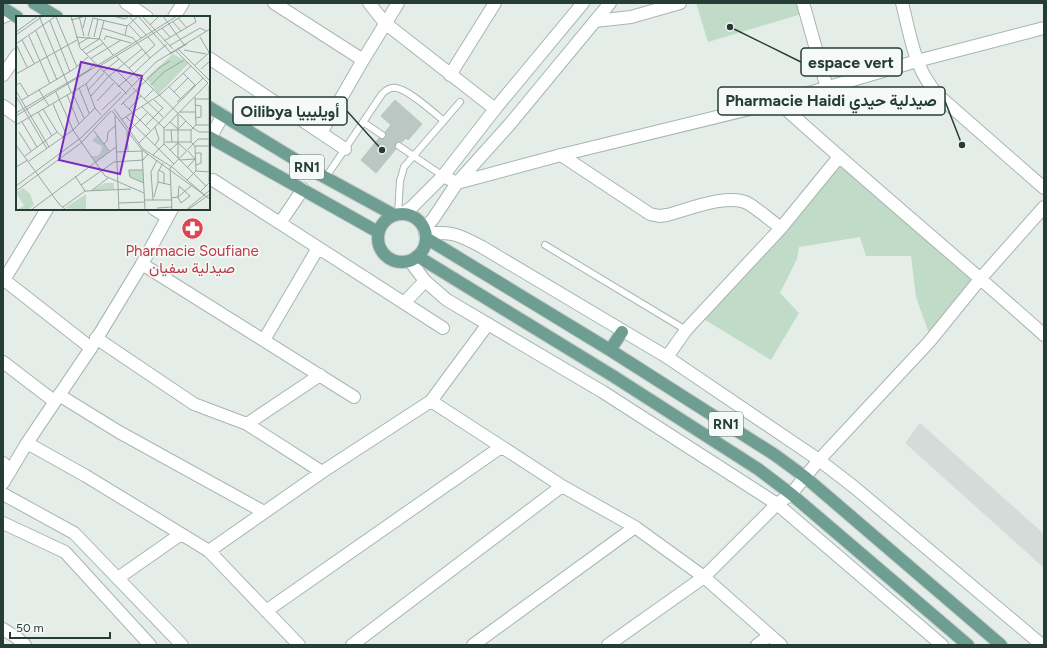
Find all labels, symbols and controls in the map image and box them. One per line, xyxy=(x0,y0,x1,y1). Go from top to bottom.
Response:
inset map xyxy=(16,16,210,210)
callout: espace vert xyxy=(801,48,902,76)
text: espace vert xyxy=(808,53,894,72)
callout: Pharmacie Haidi صيدلية حيدي xyxy=(718,87,945,115)
text: Pharmacie Haidi صيدلية حيدي xyxy=(725,91,937,114)
callout: Oilibya أويليبيا xyxy=(233,97,347,125)
text: Oilibya أويليبيا xyxy=(241,102,339,122)
road number: RN1 xyxy=(290,155,324,179)
pharmacy icon: Pharmacie Soufiane صيدلية سفيان xyxy=(179,215,205,241)
place label: Pharmacie Soufiane صيدلية سفيان xyxy=(125,242,259,277)
road number: RN1 xyxy=(709,412,743,436)
scale bar xyxy=(10,614,110,640)
text: 50 m xyxy=(16,621,44,635)

